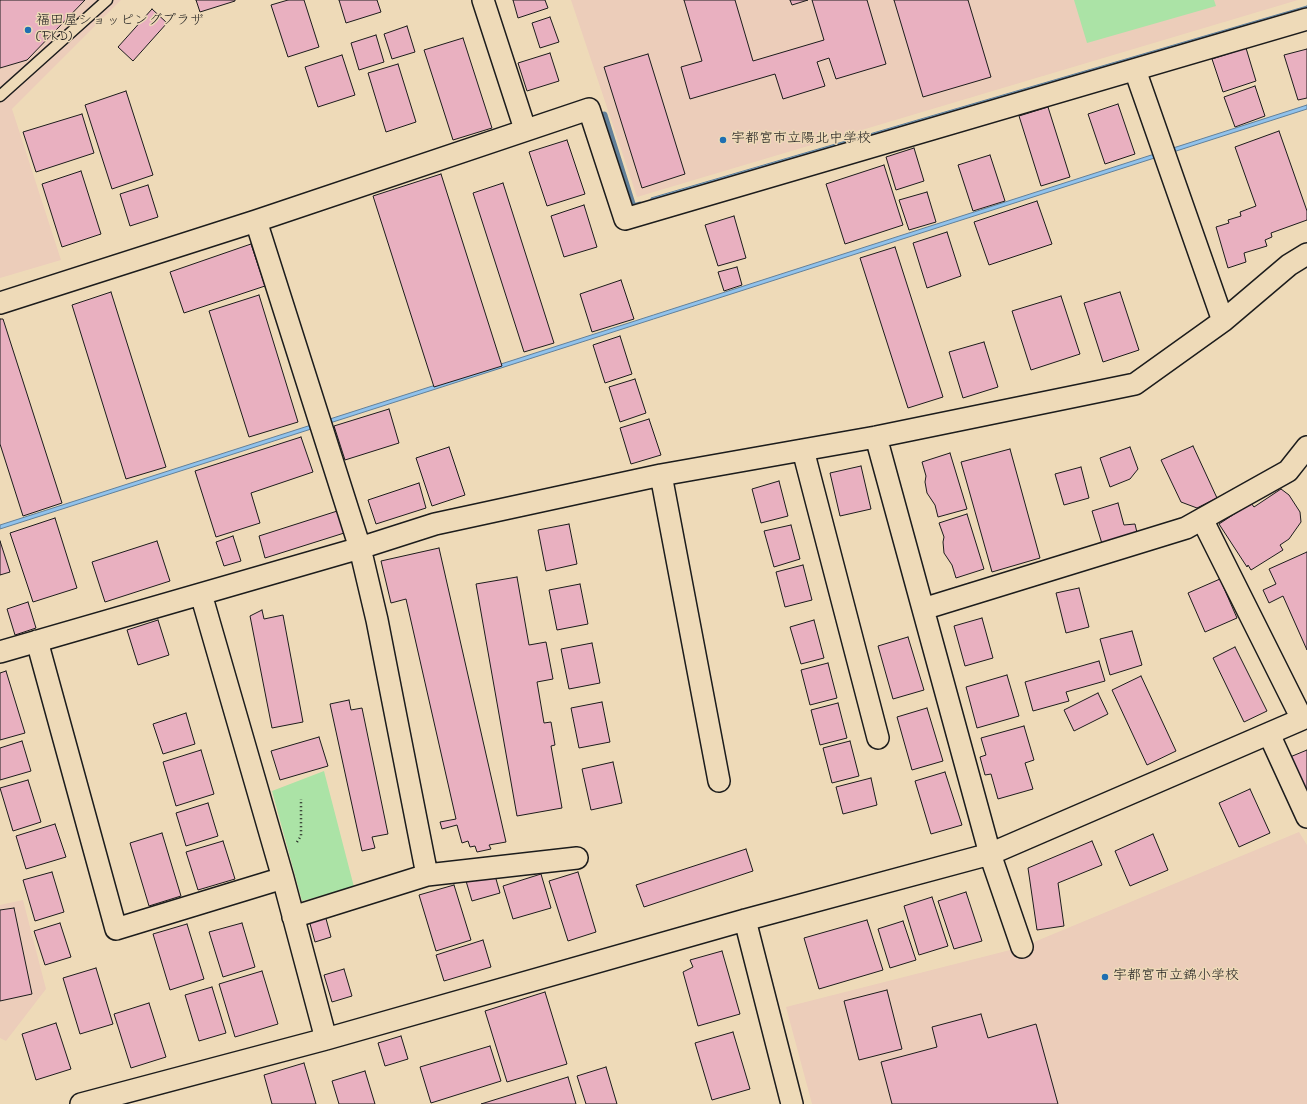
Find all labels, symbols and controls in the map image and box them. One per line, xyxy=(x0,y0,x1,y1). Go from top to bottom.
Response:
place label: 福田屋ショッピングプラザ (FKD) xyxy=(36,14,204,46)
marker: 福田屋ショッピングプラザ (FKD) xyxy=(23,25,33,35)
place label: 宇都宮市立陽北中学校 xyxy=(731,132,871,148)
marker: 宇都宮市立陽北中学校 xyxy=(718,135,728,145)
place label: 宇都宮市立錦小学校 xyxy=(1113,969,1239,985)
marker: 宇都宮市立錦小学校 xyxy=(1100,972,1110,982)

